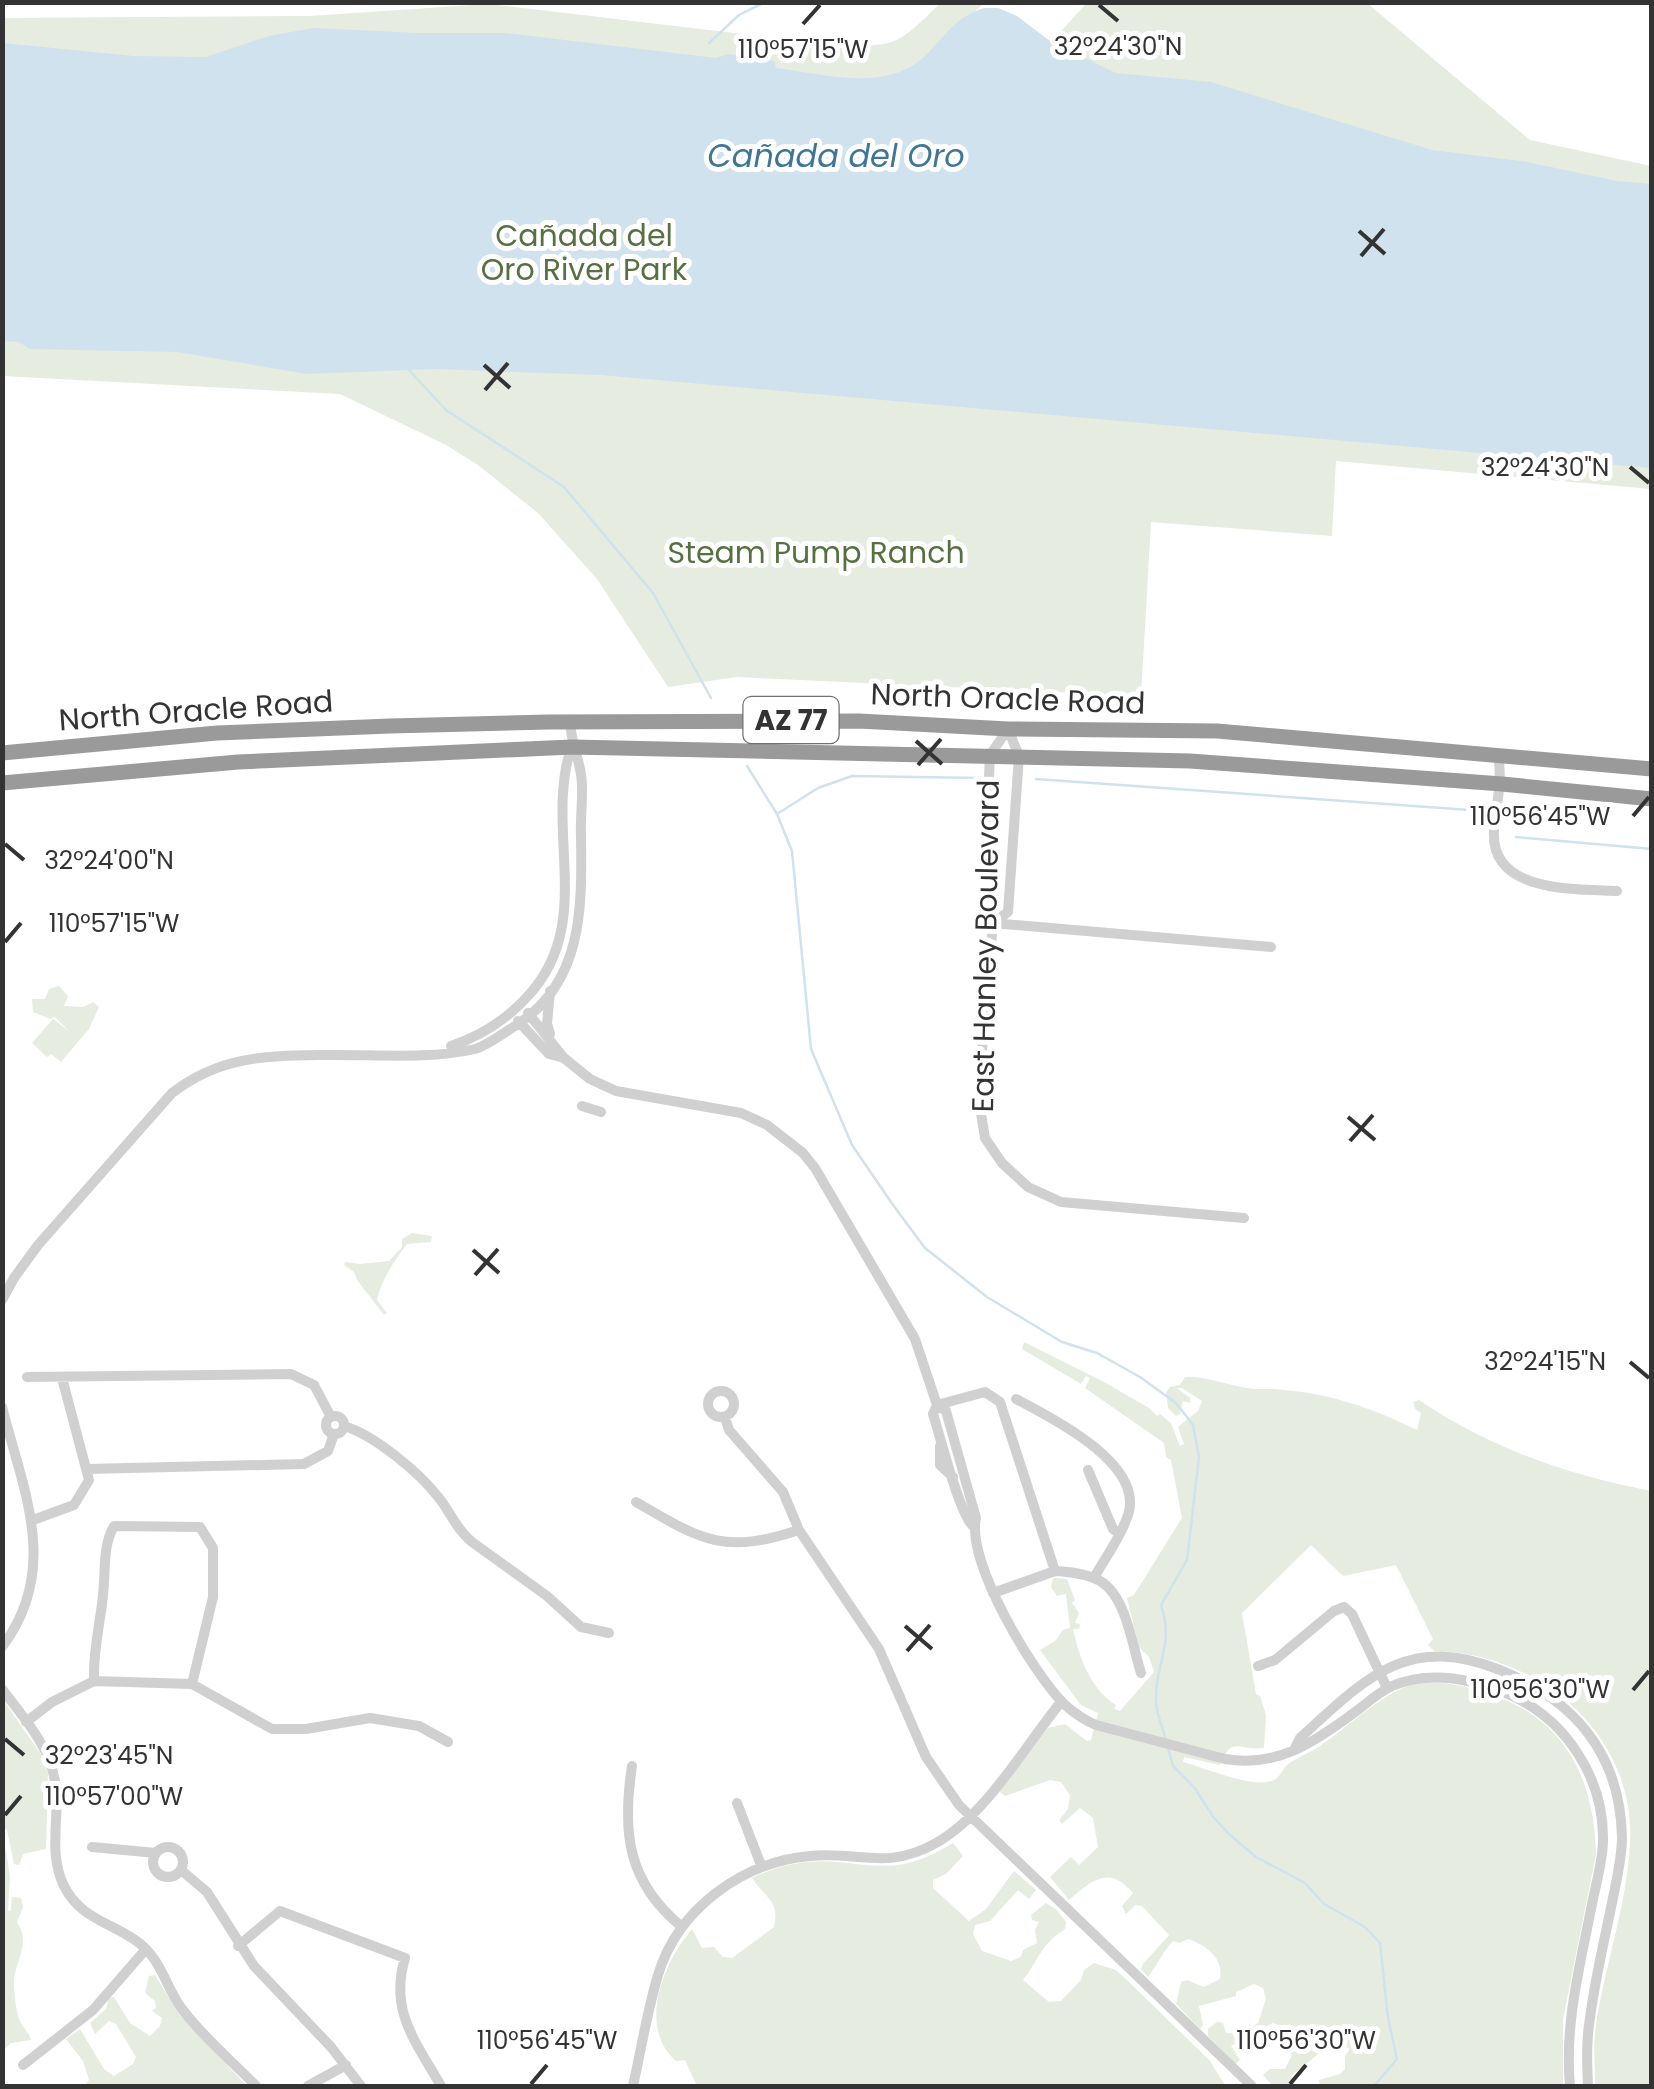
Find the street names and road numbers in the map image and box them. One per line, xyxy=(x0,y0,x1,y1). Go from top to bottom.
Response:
street label: North Oracle Road xyxy=(870,672,1146,725)
street label: North Oracle Road xyxy=(57,679,335,742)
road number: AZ 77 xyxy=(744,697,838,743)
street label: East Hanley Boulevard xyxy=(961,779,1010,1113)

